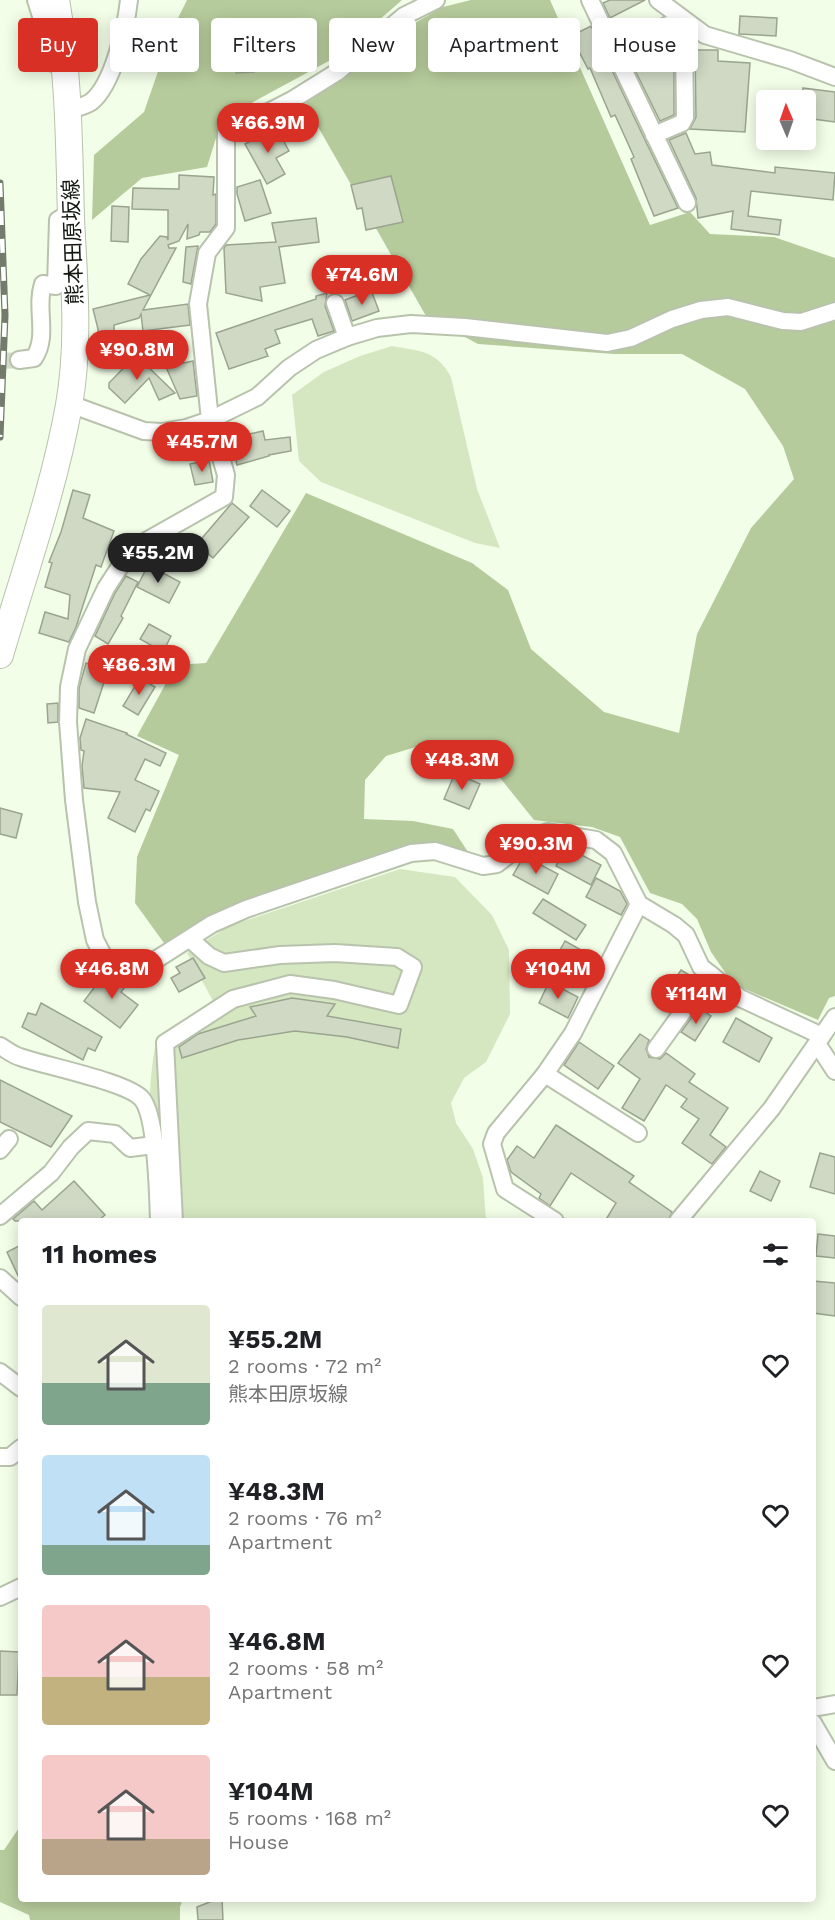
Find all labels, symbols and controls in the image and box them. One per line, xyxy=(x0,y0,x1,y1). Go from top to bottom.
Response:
chip: Buy xyxy=(18,18,98,72)
chip: Rent xyxy=(110,18,199,72)
chip: Filters xyxy=(211,18,317,72)
chip: New xyxy=(329,18,416,72)
chip: Apartment xyxy=(428,18,580,72)
chip: House xyxy=(592,18,698,72)
north arrow xyxy=(756,90,816,150)
map controls xyxy=(756,90,816,150)
pin: ¥66.9M xyxy=(219,103,317,154)
text: ¥66.9M xyxy=(231,110,305,134)
street label: 熊本田原坂線 xyxy=(58,179,87,305)
pin: ¥74.6M xyxy=(313,255,411,306)
text: ¥74.6M xyxy=(326,262,398,286)
pin: ¥90.8M xyxy=(88,330,186,381)
text: ¥90.8M xyxy=(100,337,174,361)
pin: ¥45.7M xyxy=(153,422,251,473)
text: ¥45.7M xyxy=(166,429,238,453)
pin: ¥55.2M xyxy=(109,533,207,584)
text: ¥55.2M xyxy=(122,540,194,564)
pin: ¥86.3M xyxy=(90,645,188,696)
text: ¥86.3M xyxy=(102,652,176,676)
pin: ¥48.3M xyxy=(413,740,511,791)
text: ¥48.3M xyxy=(425,747,499,771)
pin: ¥90.3M xyxy=(487,824,585,875)
text: ¥90.3M xyxy=(499,831,573,855)
pin: ¥46.8M xyxy=(63,949,161,1000)
pin: ¥104M xyxy=(516,949,600,1000)
text: ¥46.8M xyxy=(74,956,150,980)
text: ¥104M xyxy=(525,956,591,980)
pin: ¥114M xyxy=(654,974,738,1025)
text: ¥114M xyxy=(665,981,727,1005)
icon: filters xyxy=(759,1238,792,1271)
text: 11 homes xyxy=(42,1239,157,1269)
text: ¥55.2M xyxy=(228,1324,322,1354)
icon: home xyxy=(90,1329,162,1401)
icon: heart xyxy=(759,1349,792,1382)
text: 2 rooms · 72 m² xyxy=(228,1354,381,1378)
text: 熊本田原坂線 xyxy=(228,1382,348,1406)
text: ¥48.3M xyxy=(228,1476,325,1506)
icon: home xyxy=(90,1479,162,1551)
icon: heart xyxy=(759,1499,792,1532)
text: 2 rooms · 76 m² xyxy=(228,1506,381,1530)
text: Apartment xyxy=(228,1530,332,1554)
text: ¥46.8M xyxy=(228,1626,326,1656)
icon: home xyxy=(90,1629,162,1701)
icon: heart xyxy=(759,1649,792,1682)
text: 2 rooms · 58 m² xyxy=(228,1656,383,1680)
text: Apartment xyxy=(228,1680,332,1704)
text: ¥104M xyxy=(228,1776,314,1806)
icon: home xyxy=(90,1779,162,1851)
icon: heart xyxy=(759,1799,792,1832)
text: 5 rooms · 168 m² xyxy=(228,1806,391,1830)
text: House xyxy=(228,1830,289,1854)

